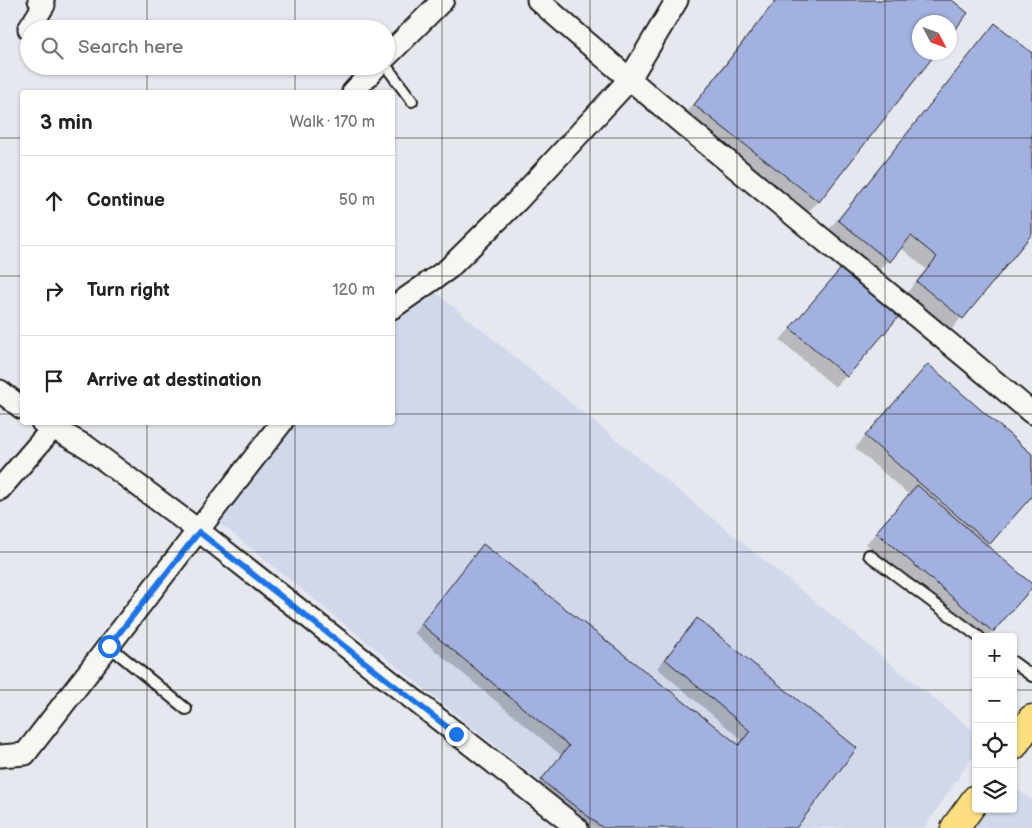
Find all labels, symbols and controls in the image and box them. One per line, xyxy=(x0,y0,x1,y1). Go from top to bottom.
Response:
north arrow xyxy=(912,15,957,60)
search box xyxy=(20,20,395,75)
icon: search xyxy=(38,34,66,62)
text: Search here xyxy=(78,36,183,59)
text: 3 min xyxy=(40,110,93,135)
text: Walk · 170 m xyxy=(289,113,375,132)
icon: ahead xyxy=(40,187,68,215)
text: Continue xyxy=(87,189,165,212)
text: 50 m xyxy=(339,191,375,210)
icon: right xyxy=(40,277,68,305)
text: Turn right xyxy=(87,279,170,302)
text: 120 m xyxy=(332,281,375,300)
icon: arrive xyxy=(40,367,68,395)
text: Arrive at destination xyxy=(87,369,262,392)
map controls xyxy=(972,633,1017,813)
button: + xyxy=(972,633,1017,678)
route start xyxy=(98,635,121,658)
button: − xyxy=(972,678,1017,723)
route end xyxy=(445,723,468,746)
button: locate xyxy=(972,723,1017,768)
button: layers xyxy=(972,768,1017,813)

